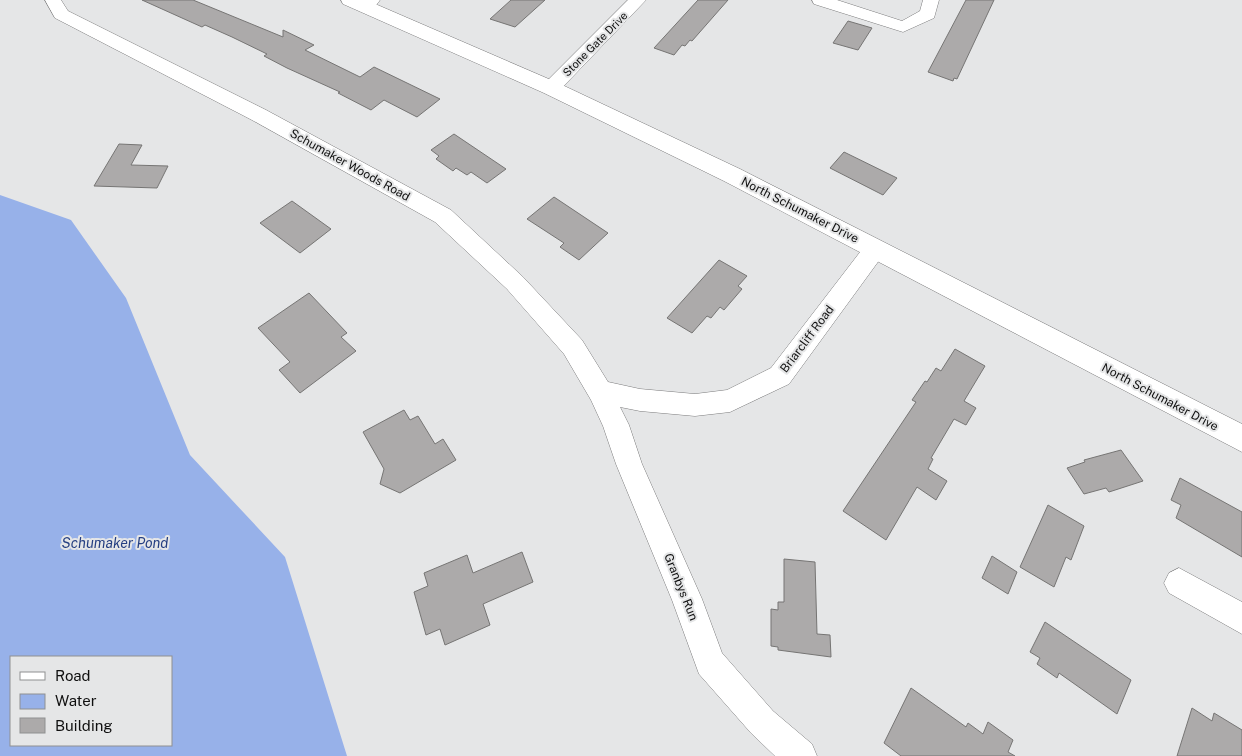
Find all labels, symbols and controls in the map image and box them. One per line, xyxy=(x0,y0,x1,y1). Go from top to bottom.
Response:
street label: Stone Gate Drive xyxy=(560,9,630,79)
street label: Schumaker Woods Road xyxy=(288,126,412,204)
street label: North Schumaker Drive xyxy=(739,174,861,246)
street label: Briarcliff Road xyxy=(777,303,837,375)
street label: North Schumaker Drive xyxy=(1099,360,1221,434)
water label: Schumaker Pond xyxy=(62,535,168,551)
street label: Granbys Run xyxy=(661,551,701,623)
legend xyxy=(10,656,172,746)
text: Road xyxy=(55,667,91,684)
text: Water xyxy=(55,692,97,709)
text: Building xyxy=(55,717,113,734)

